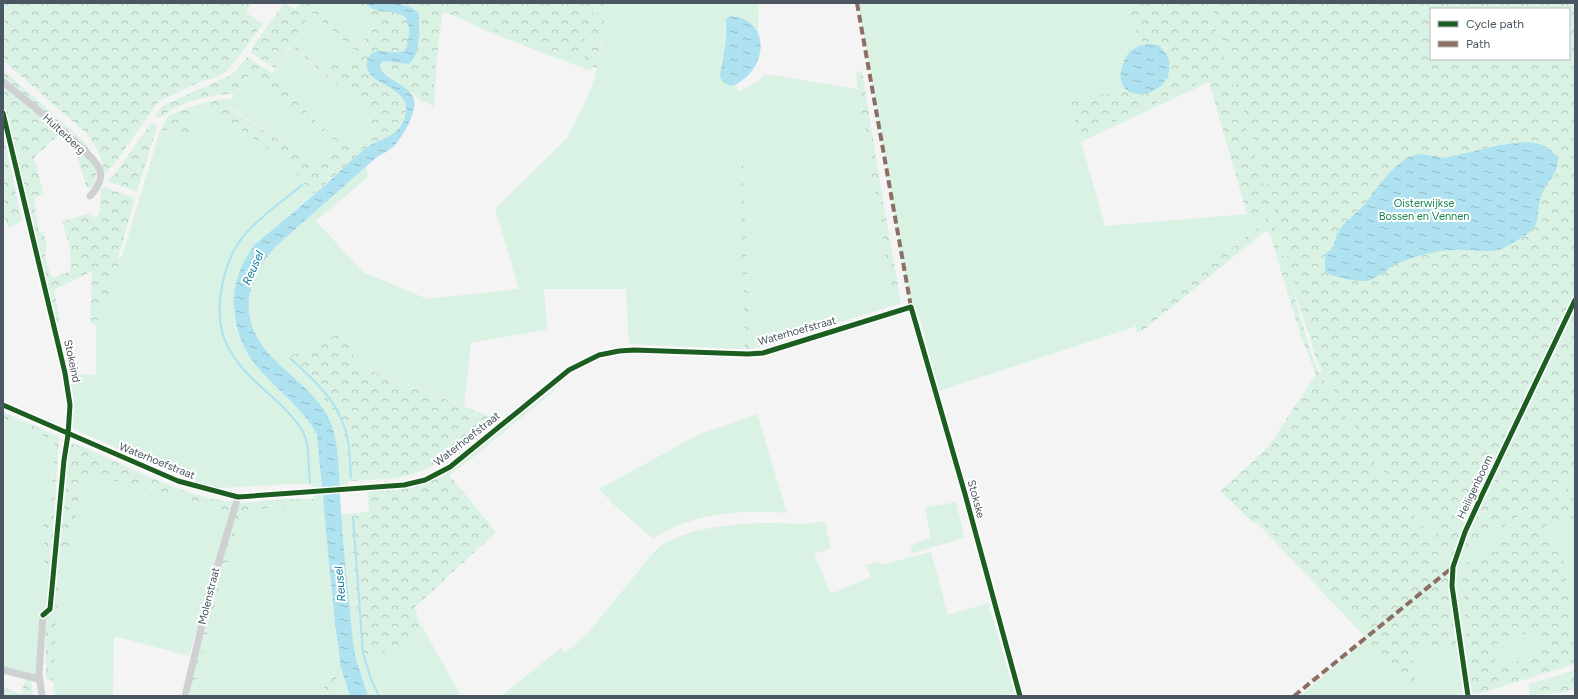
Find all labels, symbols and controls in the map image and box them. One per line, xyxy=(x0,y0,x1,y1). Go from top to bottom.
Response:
legend xyxy=(1430,8,1570,60)
text: Cycle path xyxy=(1466,17,1524,31)
text: Path xyxy=(1466,37,1490,51)
street label: Hulterberg xyxy=(40,111,88,157)
park label: Oisterwijkse Bossen en Vennen xyxy=(1379,197,1469,223)
water label: Reusel xyxy=(239,249,267,287)
street label: Waterhoefstraat xyxy=(756,314,838,348)
street label: Stokeind xyxy=(61,338,83,384)
street label: Waterhoefstraat xyxy=(431,409,503,469)
street label: Waterhoefstraat xyxy=(117,440,197,482)
street label: Heiligenboom xyxy=(1455,453,1495,521)
street label: Stokske xyxy=(965,479,987,519)
water label: Reusel xyxy=(331,565,349,602)
street label: Molenstraat xyxy=(196,566,222,626)

